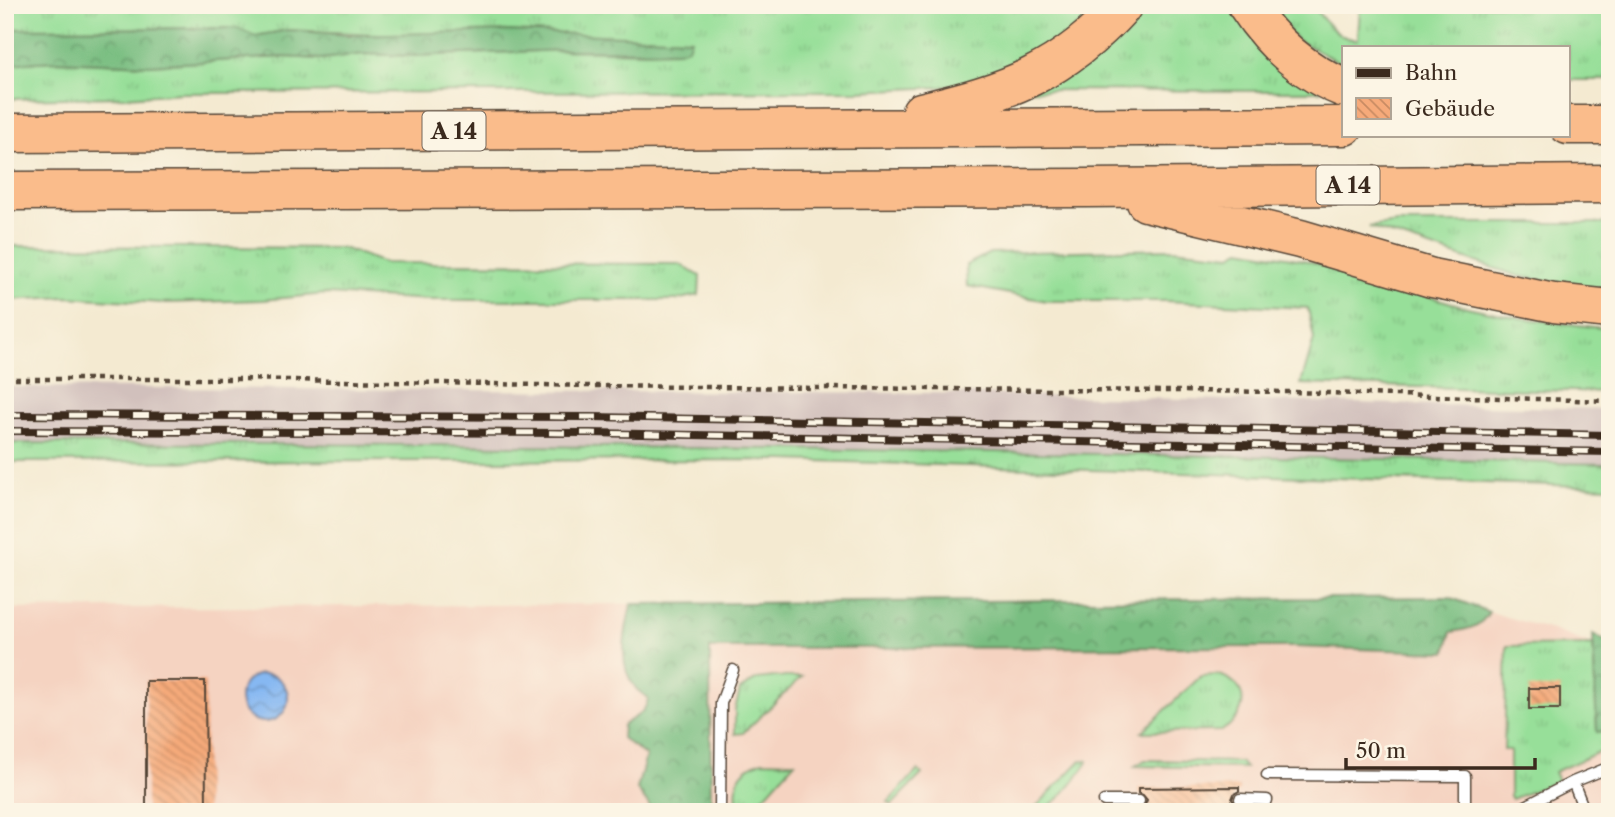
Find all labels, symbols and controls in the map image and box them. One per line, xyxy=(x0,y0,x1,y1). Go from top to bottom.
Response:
legend xyxy=(1342,46,1570,136)
text: Bahn xyxy=(1405,60,1457,85)
text: Gebäude xyxy=(1405,96,1495,121)
road number: A 14 xyxy=(422,112,486,150)
road number: A 14 xyxy=(1316,166,1380,204)
scale bar xyxy=(1346,726,1534,770)
text: 50 m xyxy=(1356,738,1406,763)

